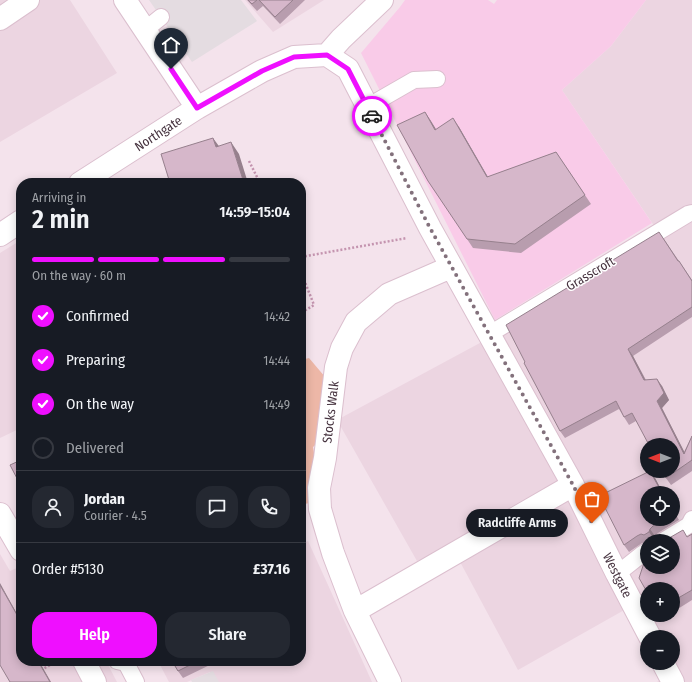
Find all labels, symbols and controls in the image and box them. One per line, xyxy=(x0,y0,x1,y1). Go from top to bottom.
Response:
pin xyxy=(154,28,188,69)
icon: home xyxy=(160,34,182,56)
courier xyxy=(352,96,392,136)
icon: car xyxy=(361,105,383,127)
street label: Northgate xyxy=(132,113,185,154)
text: Arriving in xyxy=(32,190,86,205)
text: 14:59–15:04 xyxy=(219,203,290,221)
text: 2 min xyxy=(32,204,90,235)
street label: Grasscroft xyxy=(563,253,618,294)
text: On the way · 60 m xyxy=(32,268,126,283)
icon: check xyxy=(32,305,54,327)
text: Confirmed xyxy=(66,307,129,325)
text: 14:42 xyxy=(264,309,290,324)
icon: check xyxy=(32,349,54,371)
text: Preparing xyxy=(66,351,125,369)
text: 14:44 xyxy=(263,353,290,368)
street label: Stocks Walk xyxy=(319,379,342,444)
icon: check xyxy=(32,393,54,415)
text: On the way xyxy=(66,395,134,413)
text: 14:49 xyxy=(264,397,290,412)
north arrow xyxy=(640,438,680,478)
map controls xyxy=(640,438,680,670)
text: Delivered xyxy=(66,439,124,457)
pin xyxy=(575,482,609,523)
button: person xyxy=(32,486,74,528)
button: chat xyxy=(196,486,238,528)
button: phone xyxy=(248,486,290,528)
button: locate xyxy=(640,486,680,526)
icon: bag xyxy=(581,488,603,510)
text: Jordan xyxy=(84,490,125,508)
text: Courier · 4.5 xyxy=(84,508,147,523)
callout: Radcliffe Arms xyxy=(466,509,568,537)
text: Radcliffe Arms xyxy=(478,515,556,530)
button: layers xyxy=(640,534,680,574)
street label: Westgate xyxy=(600,550,635,600)
text: Order #5130 xyxy=(32,560,104,578)
text: £37.16 xyxy=(253,560,290,578)
button: + xyxy=(640,582,680,622)
button: Help xyxy=(32,612,157,658)
button: Share xyxy=(165,612,290,658)
button: − xyxy=(640,630,680,670)

